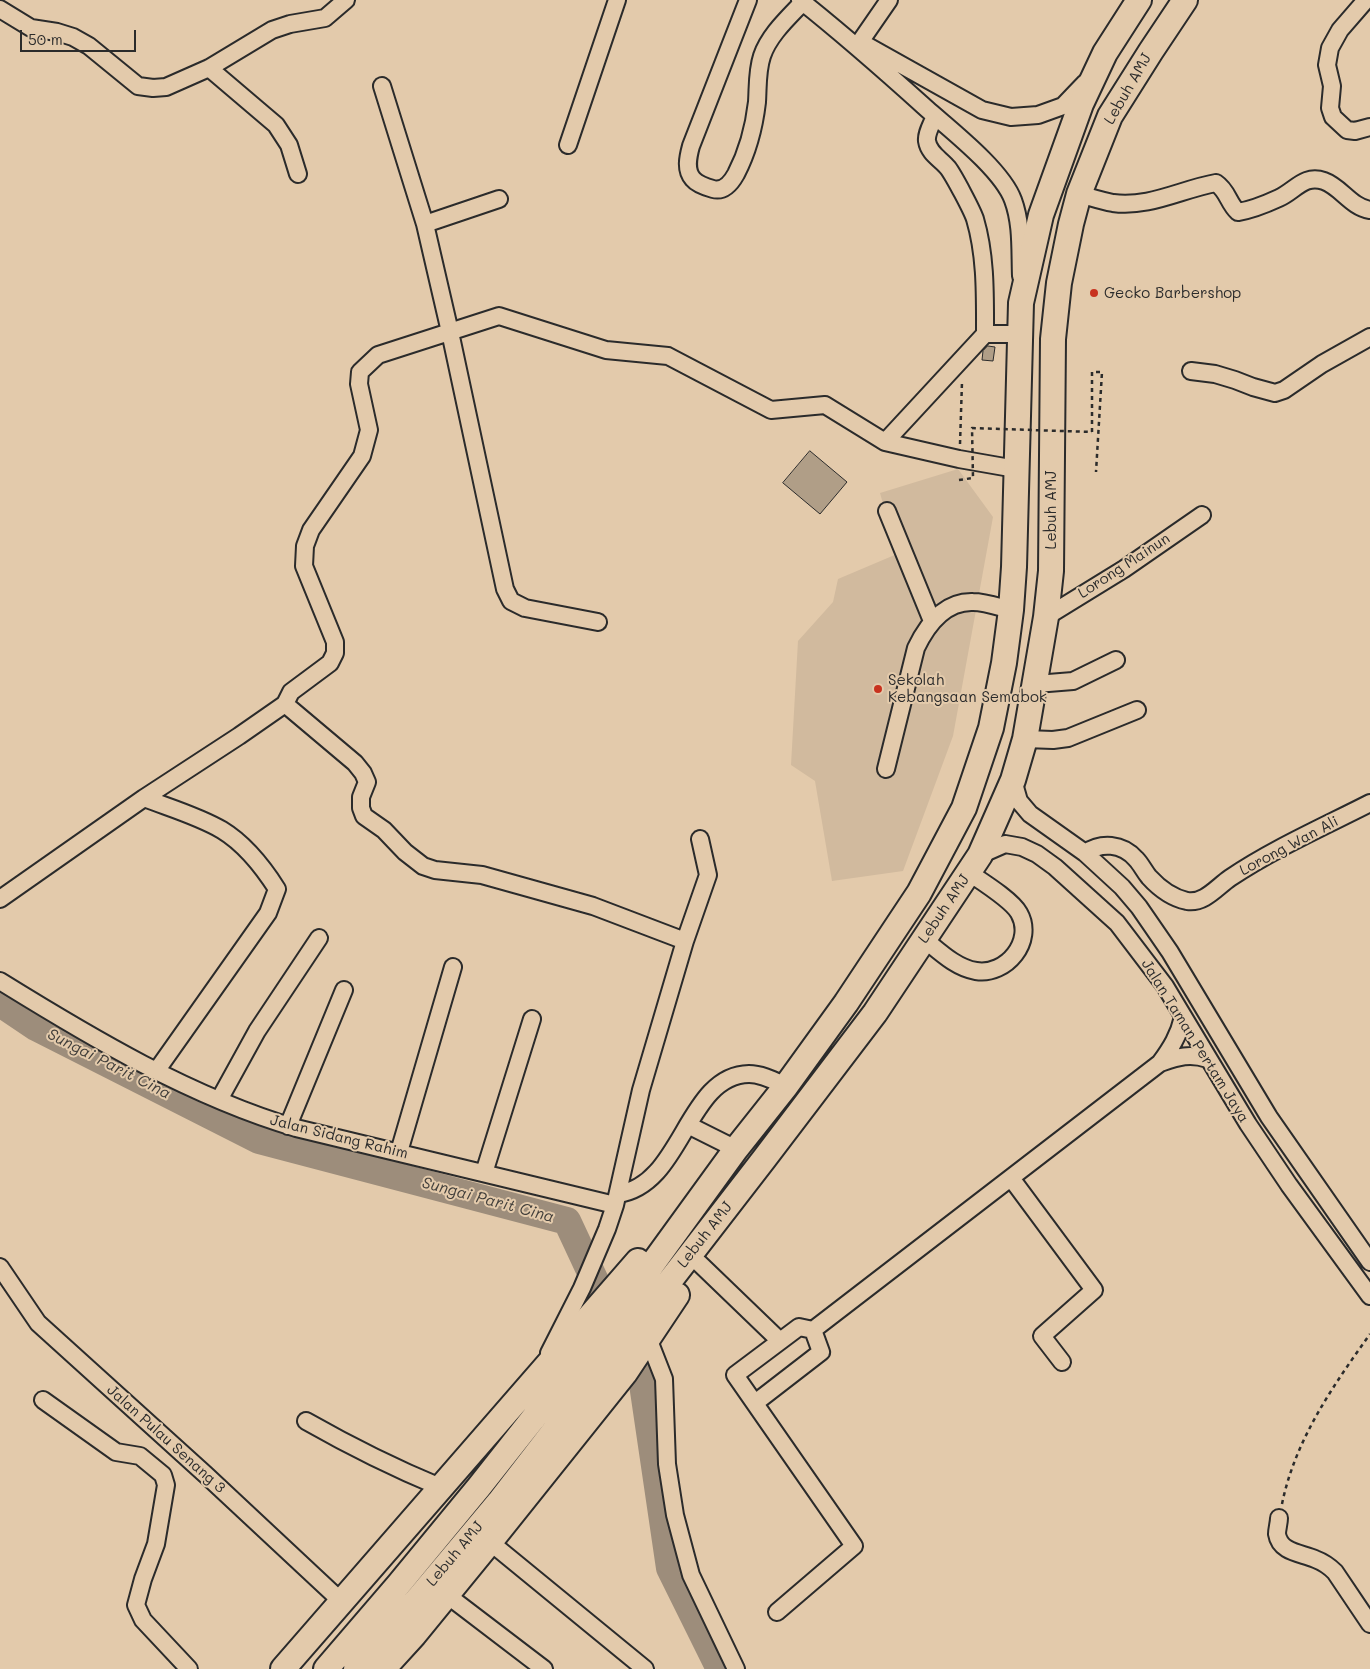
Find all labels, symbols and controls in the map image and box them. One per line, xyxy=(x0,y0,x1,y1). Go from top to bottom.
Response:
scale bar xyxy=(22,20,139,52)
text: 50 m xyxy=(28,29,63,49)
street label: Lebuh AMJ xyxy=(1101,50,1155,128)
place label: Gecko Barbershop xyxy=(1104,284,1241,302)
marker: Gecko Barbershop xyxy=(1088,287,1100,299)
street label: Lebuh AMJ xyxy=(1042,471,1060,549)
street label: Lorong Mainun xyxy=(1075,530,1173,602)
place label: Sekolah Kebangsaan Semabok xyxy=(888,671,1047,706)
marker: Sekolah Kebangsaan Semabok xyxy=(872,683,884,695)
street label: Lorong Wan Ali xyxy=(1236,812,1342,880)
street label: Lebuh AMJ xyxy=(915,871,973,947)
street label: Jalan Taman Pertam Jaya xyxy=(1137,956,1253,1126)
water label: Sungai Parit Cina xyxy=(44,1025,174,1103)
street label: Jalan Sidang Rahim xyxy=(268,1111,410,1163)
water label: Sungai Parit Cina xyxy=(420,1173,556,1227)
street label: Lebuh AMJ xyxy=(674,1198,736,1272)
street label: Jalan Pulau Senang 3 xyxy=(103,1381,229,1497)
street label: Lebuh AMJ xyxy=(423,1518,487,1590)

